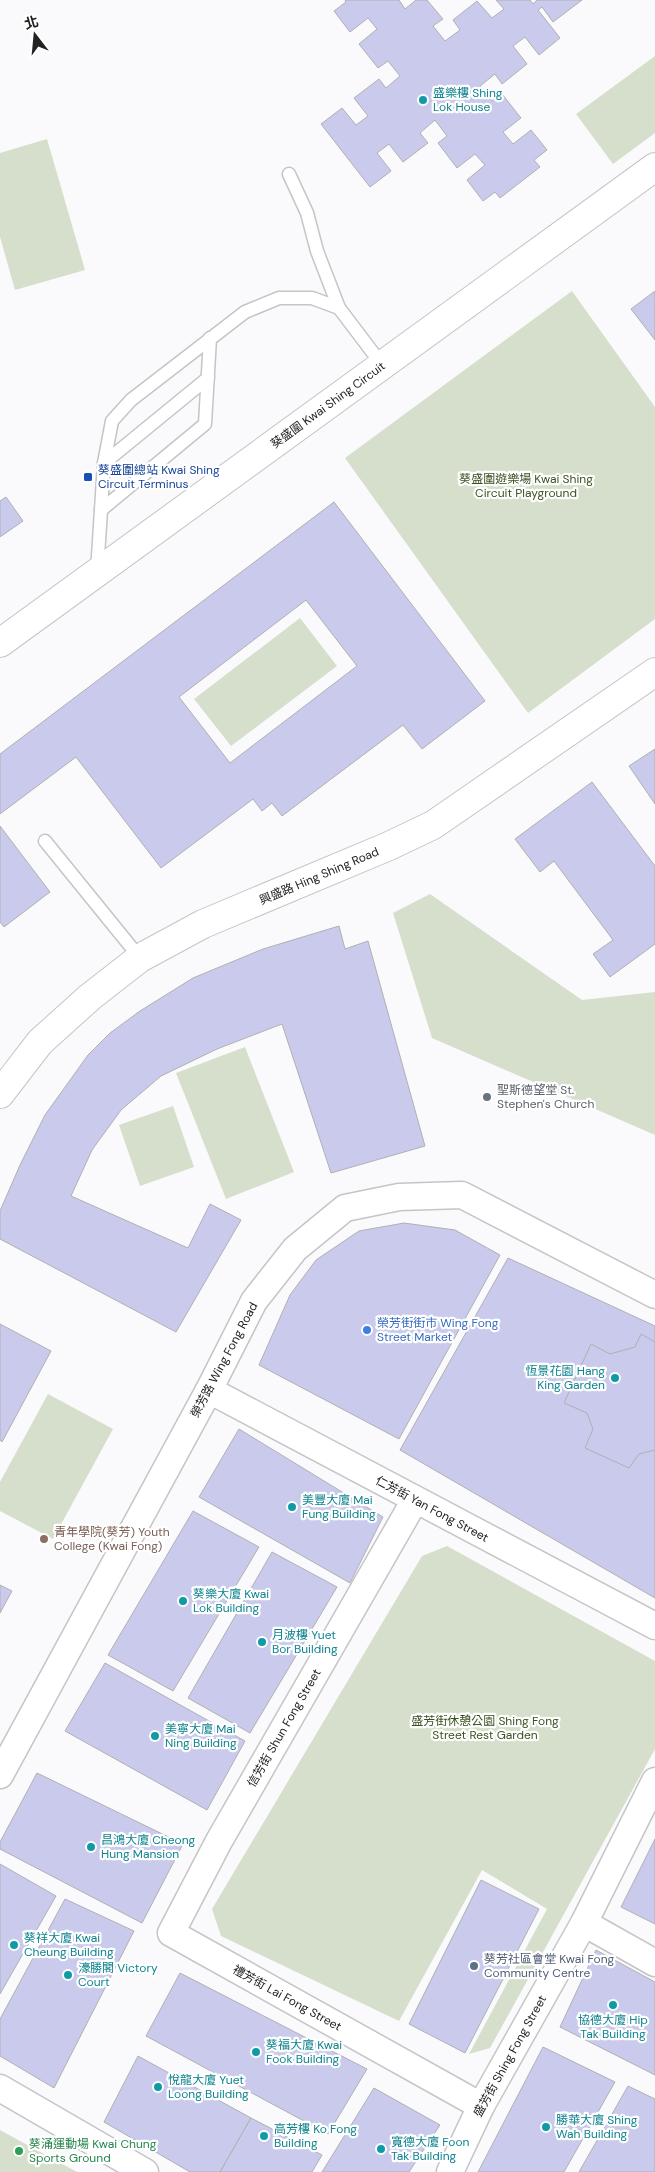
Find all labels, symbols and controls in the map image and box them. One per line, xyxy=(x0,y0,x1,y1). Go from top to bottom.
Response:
north arrow xyxy=(10,10,60,60)
text: 北 xyxy=(22,12,41,33)
place label: 盛樂樓 Shing Lok House xyxy=(433,85,503,115)
marker: 盛樂樓 Shing Lok House xyxy=(417,94,429,106)
street label: 葵盛圍 Kwai Shing Circuit xyxy=(268,358,389,452)
place label: 葵盛圍總站 Kwai Shing Circuit Terminus xyxy=(98,462,220,492)
marker: 葵盛圍總站 Kwai Shing Circuit Terminus xyxy=(82,471,94,483)
park label: 葵盛圍遊樂場 Kwai Shing Circuit Playground xyxy=(459,471,593,501)
street label: 興盛路 Hing Shing Road xyxy=(257,844,381,908)
place label: 聖斯德望堂 St. Stephen's Church xyxy=(497,1082,594,1112)
marker: 聖斯德望堂 St. Stephen's Church xyxy=(481,1091,493,1103)
street label: 榮芳路 Wing Fong Road xyxy=(187,1300,261,1420)
place label: 榮芳街街市 Wing Fong Street Market xyxy=(377,1315,499,1345)
marker: 榮芳街街市 Wing Fong Street Market xyxy=(361,1324,373,1336)
place label: 恆景花園 Hang King Garden xyxy=(526,1363,605,1393)
marker: 恆景花園 Hang King Garden xyxy=(609,1372,621,1384)
street label: 仁芳街 Yan Fong Street xyxy=(373,1472,492,1546)
place label: 美豐大廈 Mai Fung Building xyxy=(302,1492,376,1522)
marker: 美豐大廈 Mai Fung Building xyxy=(286,1501,298,1513)
place label: 青年學院(葵芳) Youth College (Kwai Fong) xyxy=(54,1524,170,1554)
marker: 青年學院(葵芳) Youth College (Kwai Fong) xyxy=(38,1533,50,1545)
place label: 葵樂大廈 Kwai Lok Building xyxy=(193,1586,269,1616)
marker: 葵樂大廈 Kwai Lok Building xyxy=(177,1595,189,1607)
place label: 月波樓 Yuet Bor Building xyxy=(272,1627,338,1657)
marker: 月波樓 Yuet Bor Building xyxy=(256,1636,268,1648)
street label: 信芳街 Shun Fong Street xyxy=(244,1666,325,1790)
park label: 盛芳街休憩公園 Shing Fong Street Rest Garden xyxy=(411,1713,559,1743)
place label: 美寧大廈 Mai Ning Building xyxy=(165,1721,237,1751)
marker: 美寧大廈 Mai Ning Building xyxy=(149,1730,161,1742)
place label: 昌鴻大廈 Cheong Hung Mansion xyxy=(101,1832,196,1862)
marker: 昌鴻大廈 Cheong Hung Mansion xyxy=(85,1841,97,1853)
place label: 葵祥大廈 Kwai Cheung Building xyxy=(24,1930,114,1960)
marker: 葵祥大廈 Kwai Cheung Building xyxy=(8,1939,20,1951)
place label: 葵芳社區會堂 Kwai Fong Community Centre xyxy=(484,1951,615,1981)
place label: 濠勝閣 Victory Court xyxy=(78,1960,158,1990)
marker: 葵芳社區會堂 Kwai Fong Community Centre xyxy=(468,1960,480,1972)
street label: 禮芳街 Lai Fong Street xyxy=(230,1961,345,2035)
marker: 濠勝閣 Victory Court xyxy=(62,1969,74,1981)
street label: 盛芳街 Shing Fong Street xyxy=(470,1992,550,2120)
marker: 協德大廈 Hip Tak Building xyxy=(607,1999,619,2011)
place label: 協德大廈 Hip Tak Building xyxy=(578,2012,648,2042)
place label: 葵福大廈 Kwai Fook Building xyxy=(266,2037,342,2067)
marker: 葵福大廈 Kwai Fook Building xyxy=(250,2046,262,2058)
place label: 悅龍大廈 Yuet Loong Building xyxy=(168,2072,249,2102)
marker: 悅龍大廈 Yuet Loong Building xyxy=(152,2081,164,2093)
place label: 勝華大廈 Shing Wah Building xyxy=(556,2112,638,2142)
place label: 高芳樓 Ko Fong Building xyxy=(274,2121,357,2151)
marker: 勝華大廈 Shing Wah Building xyxy=(540,2121,552,2133)
marker: 高芳樓 Ko Fong Building xyxy=(258,2130,270,2142)
place label: 寬德大廈 Foon Tak Building xyxy=(391,2134,470,2164)
place label: 葵涌運動場 Kwai Chung Sports Ground xyxy=(29,2136,157,2166)
marker: 寬德大廈 Foon Tak Building xyxy=(375,2143,387,2155)
marker: 葵涌運動場 Kwai Chung Sports Ground xyxy=(13,2145,25,2157)

